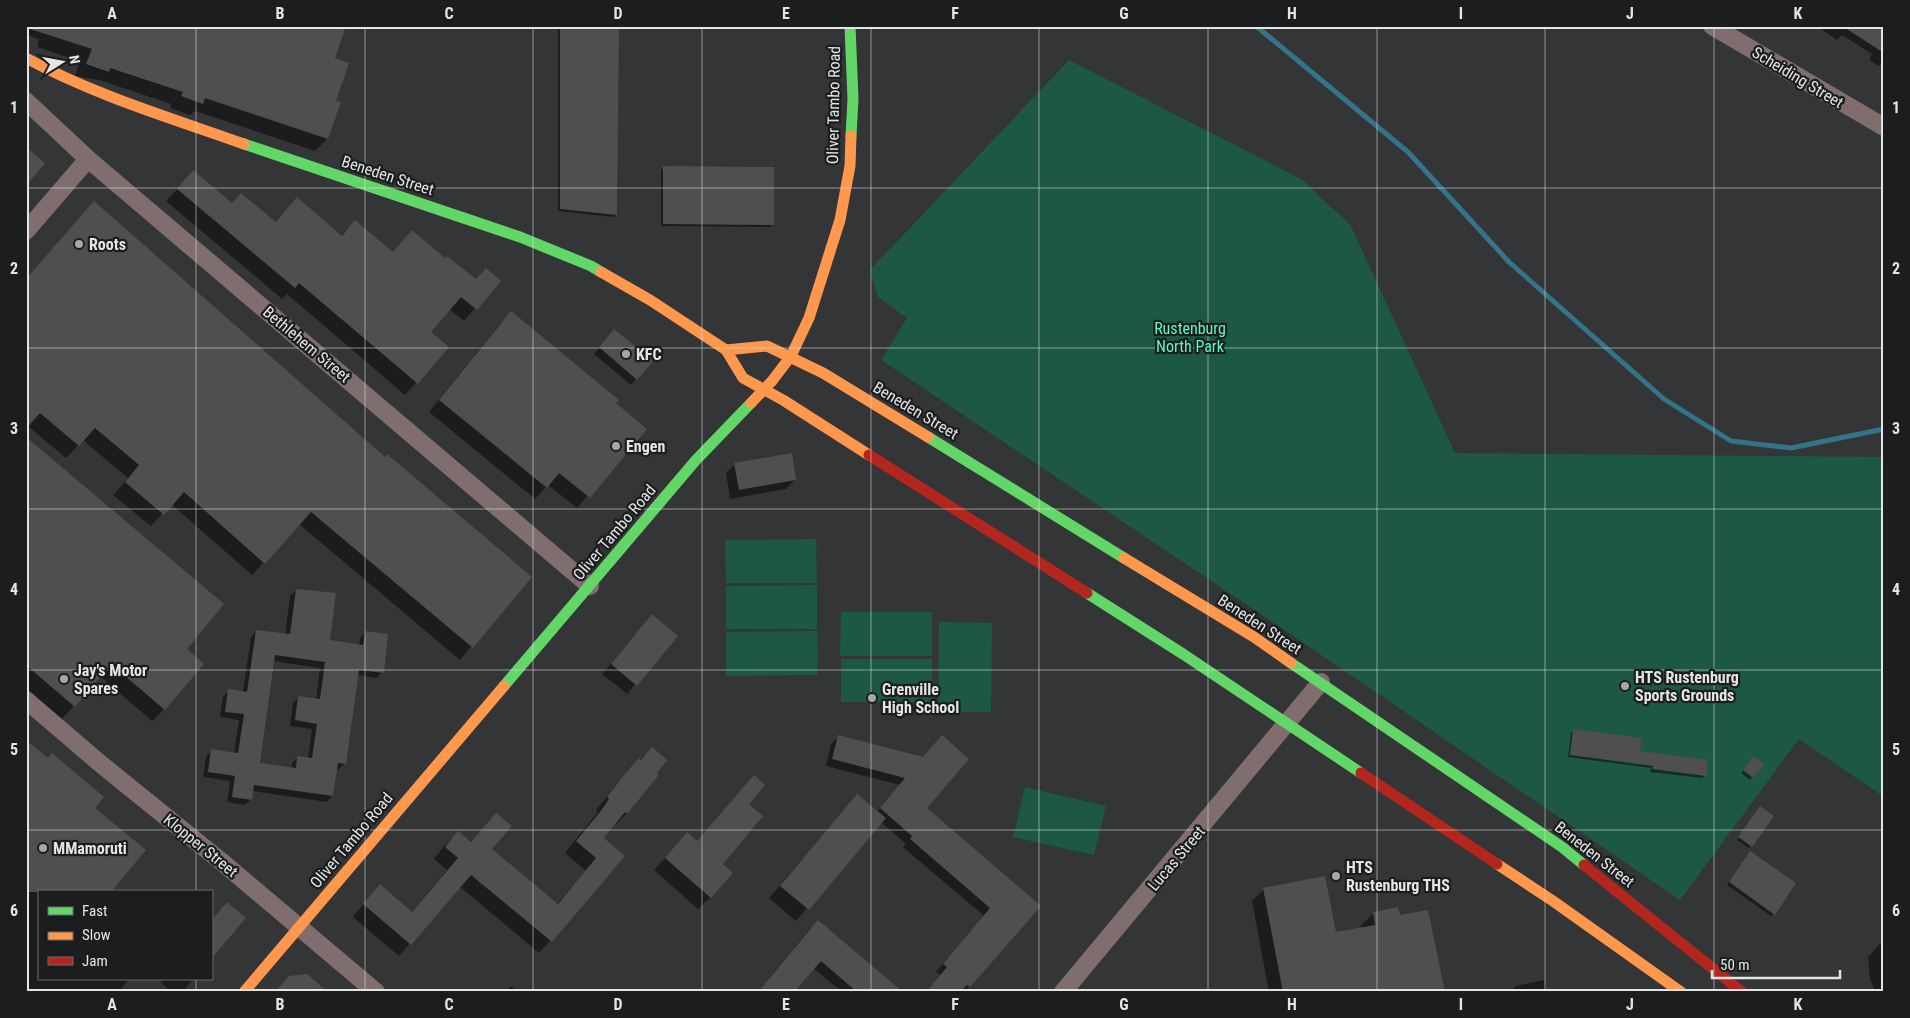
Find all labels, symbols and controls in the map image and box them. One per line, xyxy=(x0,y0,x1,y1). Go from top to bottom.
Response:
text: A xyxy=(107,4,117,23)
text: B xyxy=(276,4,285,23)
text: C xyxy=(444,4,454,23)
text: D xyxy=(613,4,623,23)
text: E xyxy=(782,4,790,23)
text: F xyxy=(951,4,959,23)
text: G xyxy=(1119,4,1129,23)
text: H xyxy=(1287,4,1297,23)
text: I xyxy=(1459,4,1463,23)
text: J xyxy=(1626,4,1634,23)
text: K xyxy=(1794,4,1803,23)
north arrow xyxy=(38,38,88,88)
street label: Scheiding Street xyxy=(1749,43,1847,112)
street label: Oliver Tambo Road xyxy=(823,46,844,164)
text: N xyxy=(66,54,83,65)
text: 1 xyxy=(10,98,18,117)
text: 1 xyxy=(1892,98,1900,117)
street label: Beneden Street xyxy=(339,152,437,199)
place label: Roots xyxy=(89,235,126,254)
marker: Roots xyxy=(73,238,85,250)
text: 2 xyxy=(10,259,18,278)
text: 2 xyxy=(1892,259,1900,278)
street label: Bethlehem Street xyxy=(259,302,354,387)
park label: Rustenburg North Park xyxy=(1154,319,1226,356)
place label: KFC xyxy=(636,345,662,364)
marker: KFC xyxy=(620,348,632,360)
street label: Beneden Street xyxy=(870,378,962,443)
text: 3 xyxy=(10,419,18,438)
text: 3 xyxy=(1892,419,1900,438)
place label: Engen xyxy=(626,437,665,456)
marker: Engen xyxy=(610,440,622,452)
street label: Oliver Tambo Road xyxy=(569,481,660,584)
text: 4 xyxy=(10,580,18,599)
text: 4 xyxy=(1892,580,1900,599)
street label: Beneden Street xyxy=(1214,590,1305,659)
place label: Jay's Motor Spares xyxy=(74,661,147,698)
place label: HTS Rustenburg Sports Grounds xyxy=(1635,668,1739,705)
marker: Jay's Motor Spares xyxy=(58,673,70,685)
place label: Grenville High School xyxy=(882,680,959,717)
marker: HTS Rustenburg Sports Grounds xyxy=(1619,680,1631,692)
marker: Grenville High School xyxy=(866,692,878,704)
text: 5 xyxy=(10,740,18,759)
text: 5 xyxy=(1892,740,1900,759)
street label: Oliver Tambo Road xyxy=(306,789,397,892)
street label: Klopper Street xyxy=(160,810,242,881)
street label: Beneden Street xyxy=(1551,817,1639,892)
street label: Lucas Street xyxy=(1144,822,1209,895)
place label: MMamoruti xyxy=(53,839,127,858)
marker: MMamoruti xyxy=(37,842,49,854)
place label: HTS Rustenburg THS xyxy=(1346,858,1450,895)
marker: HTS Rustenburg THS xyxy=(1330,870,1342,882)
legend xyxy=(38,890,212,980)
text: 6 xyxy=(10,901,18,920)
text: 6 xyxy=(1892,901,1900,920)
text: Fast xyxy=(82,902,107,920)
text: Slow xyxy=(82,926,111,944)
scale bar xyxy=(1712,948,1840,980)
text: Jam xyxy=(82,952,108,970)
text: 50 m xyxy=(1720,956,1750,974)
text: A xyxy=(107,995,117,1014)
text: B xyxy=(276,995,285,1014)
text: C xyxy=(444,995,454,1014)
text: D xyxy=(613,995,623,1014)
text: E xyxy=(782,995,790,1014)
text: F xyxy=(951,995,959,1014)
text: G xyxy=(1119,995,1129,1014)
text: H xyxy=(1287,995,1297,1014)
text: I xyxy=(1459,995,1463,1014)
text: J xyxy=(1626,995,1634,1014)
text: K xyxy=(1794,995,1803,1014)

